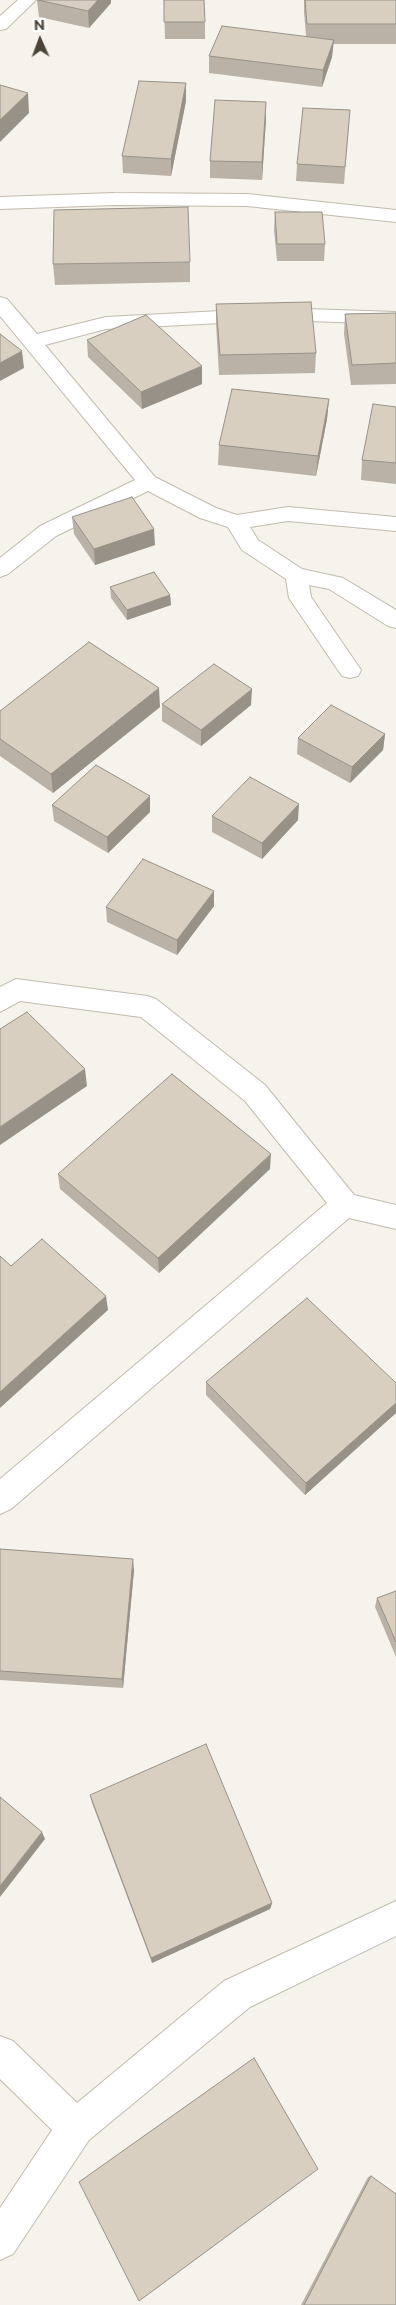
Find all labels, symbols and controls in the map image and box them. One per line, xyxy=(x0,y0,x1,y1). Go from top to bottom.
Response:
north arrow xyxy=(15,15,65,65)
text: N xyxy=(34,16,45,34)

